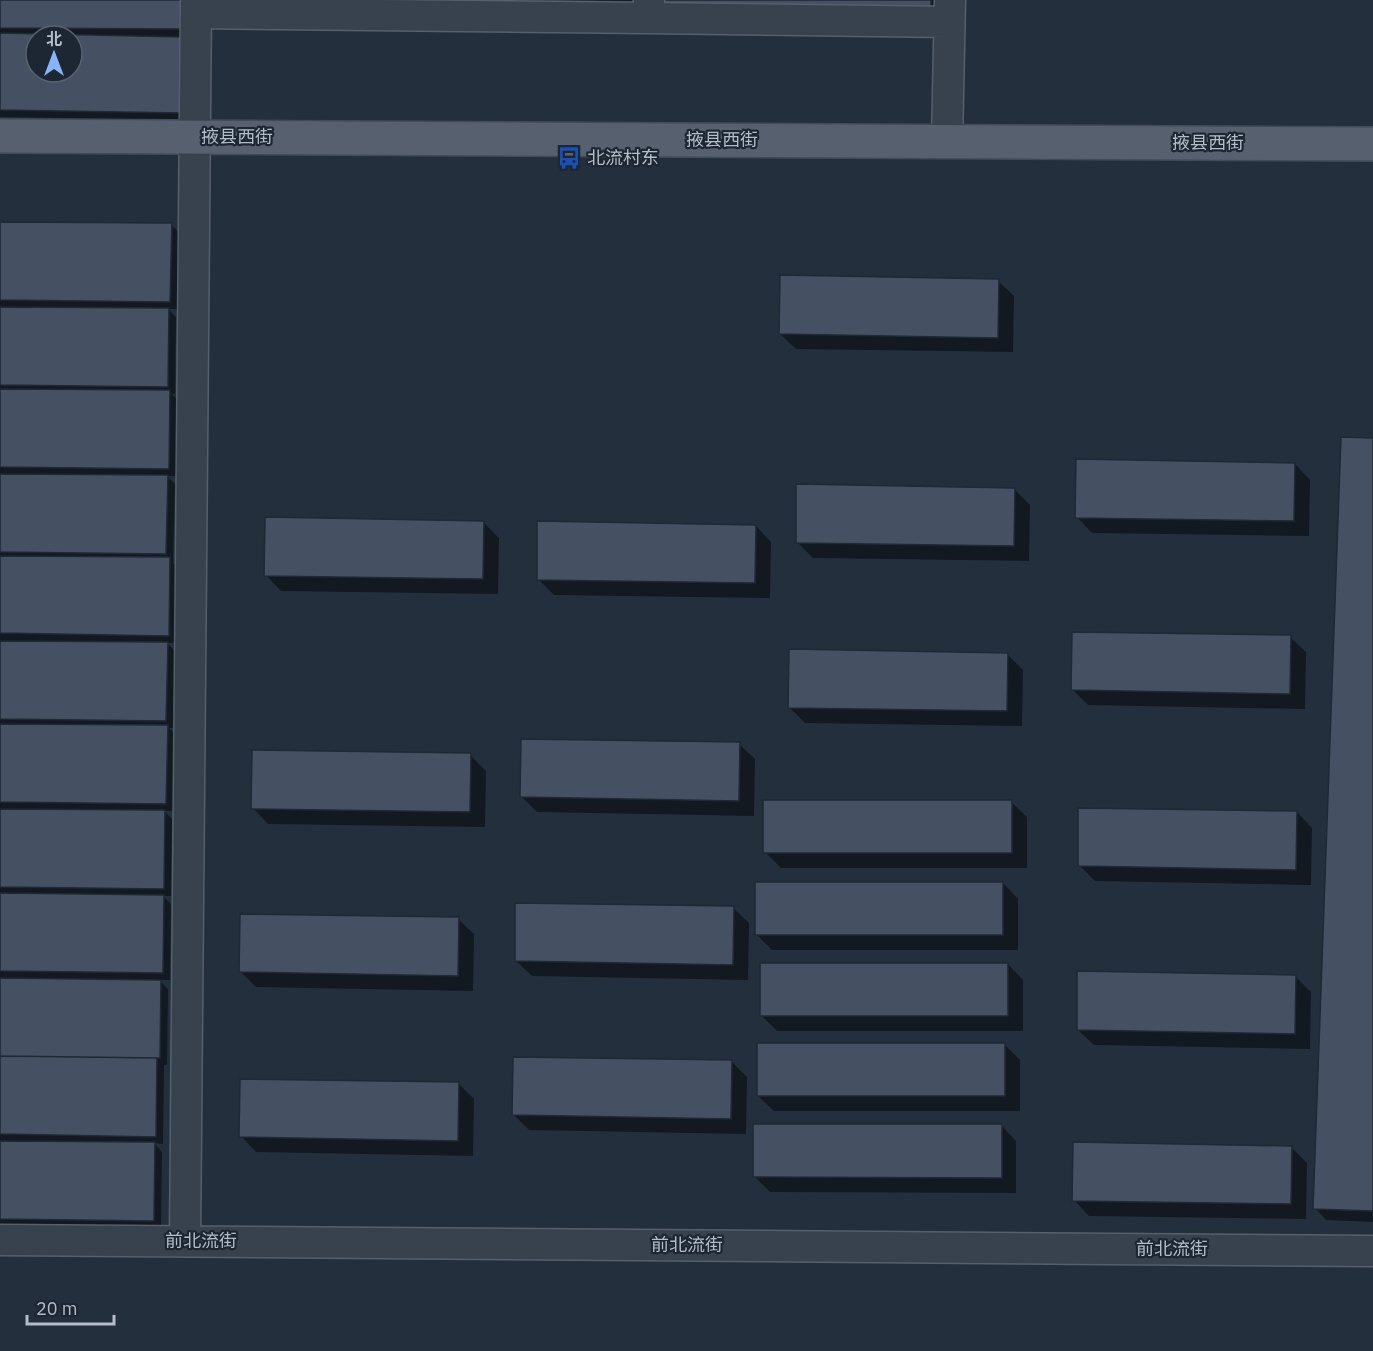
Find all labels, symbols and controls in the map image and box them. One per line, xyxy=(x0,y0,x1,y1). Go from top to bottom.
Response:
north arrow xyxy=(24,24,84,84)
text: 北 xyxy=(46,29,62,49)
street label: 掖县西街 xyxy=(201,125,273,148)
street label: 掖县西街 xyxy=(686,128,758,151)
street label: 掖县西街 xyxy=(1172,131,1244,154)
bus stop icon: 北流村东 xyxy=(556,145,582,171)
place label: 北流村东 xyxy=(587,146,659,169)
street label: 前北流街 xyxy=(165,1229,237,1252)
street label: 前北流街 xyxy=(651,1233,723,1256)
street label: 前北流街 xyxy=(1136,1237,1208,1260)
scale bar xyxy=(27,1288,114,1326)
text: 20 m xyxy=(36,1297,78,1320)

